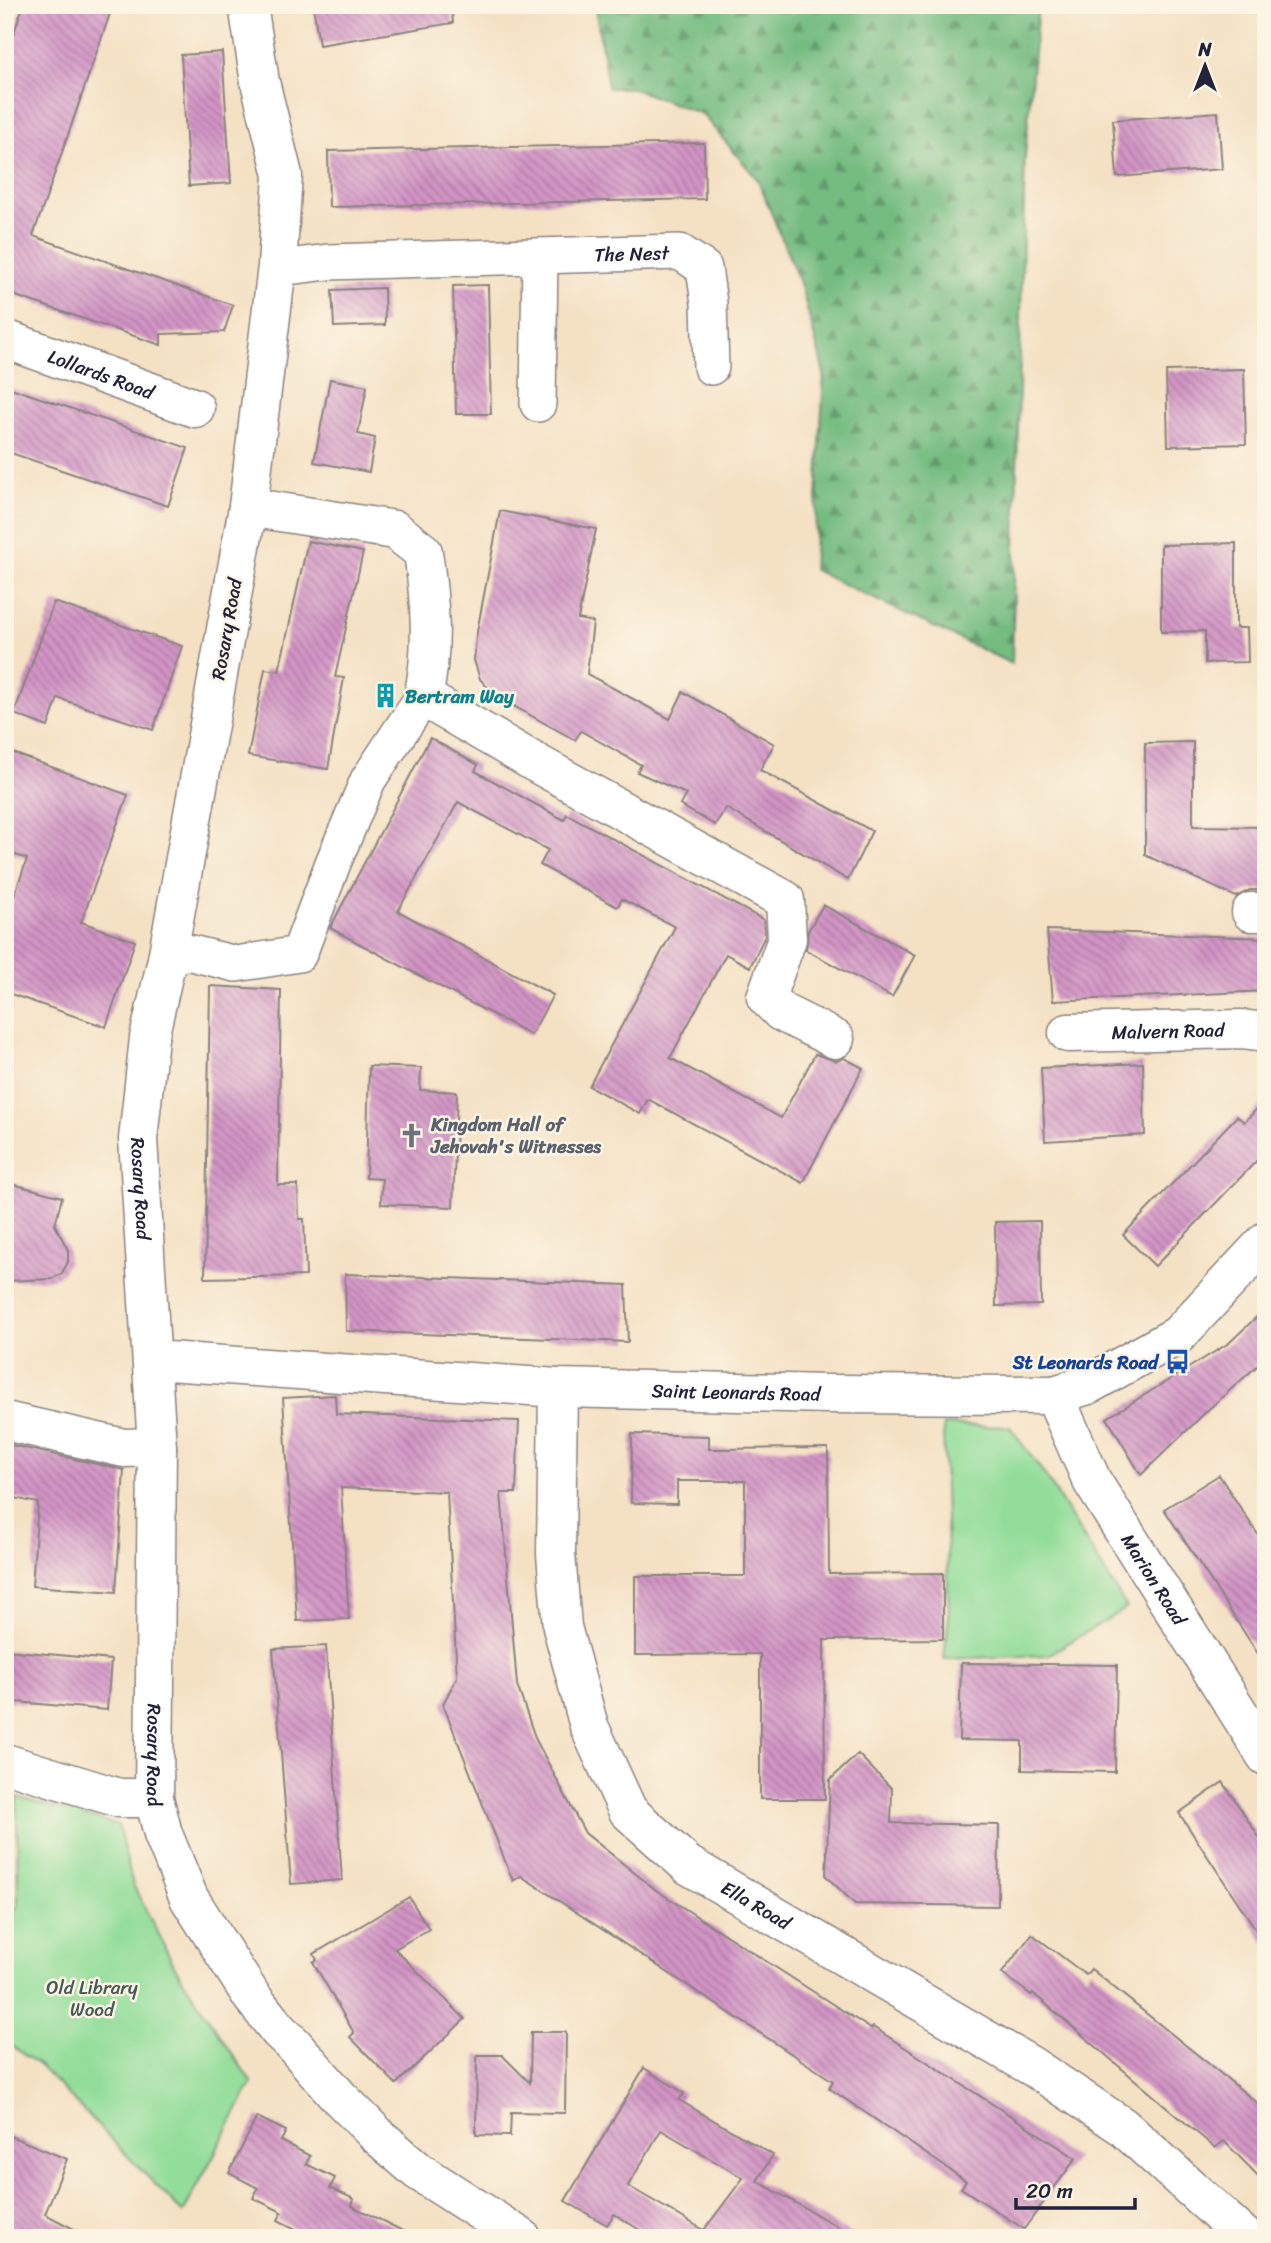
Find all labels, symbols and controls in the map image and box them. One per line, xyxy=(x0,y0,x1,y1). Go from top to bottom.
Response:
north arrow xyxy=(1170,32,1240,102)
text: N xyxy=(1197,33,1212,66)
street label: The Nest xyxy=(594,236,671,271)
street label: Lollards Road xyxy=(43,340,160,409)
street label: Rosary Road xyxy=(201,574,252,682)
place label: Bertram Way xyxy=(405,680,515,713)
building icon: Bertram Way xyxy=(371,682,399,710)
street label: Malvern Road xyxy=(1111,1013,1226,1049)
place label: Kingdom Hall of Jehovah's Witnesses xyxy=(430,1108,602,1163)
church icon: Kingdom Hall of Jehovah's Witnesses xyxy=(397,1121,425,1149)
street label: Rosary Road xyxy=(121,1136,160,1243)
place label: St Leonards Road xyxy=(1012,1346,1160,1379)
bus stop icon: St Leonards Road xyxy=(1164,1348,1192,1376)
street label: Saint Leonards Road xyxy=(651,1374,823,1411)
street label: Marion Road xyxy=(1112,1527,1196,1633)
street label: Rosary Road xyxy=(137,1704,172,1812)
street label: Ella Road xyxy=(714,1872,799,1940)
park label: Old Library Wood xyxy=(46,1971,138,2026)
scale bar xyxy=(1016,2166,1134,2210)
text: 20 m xyxy=(1026,2172,1073,2210)

